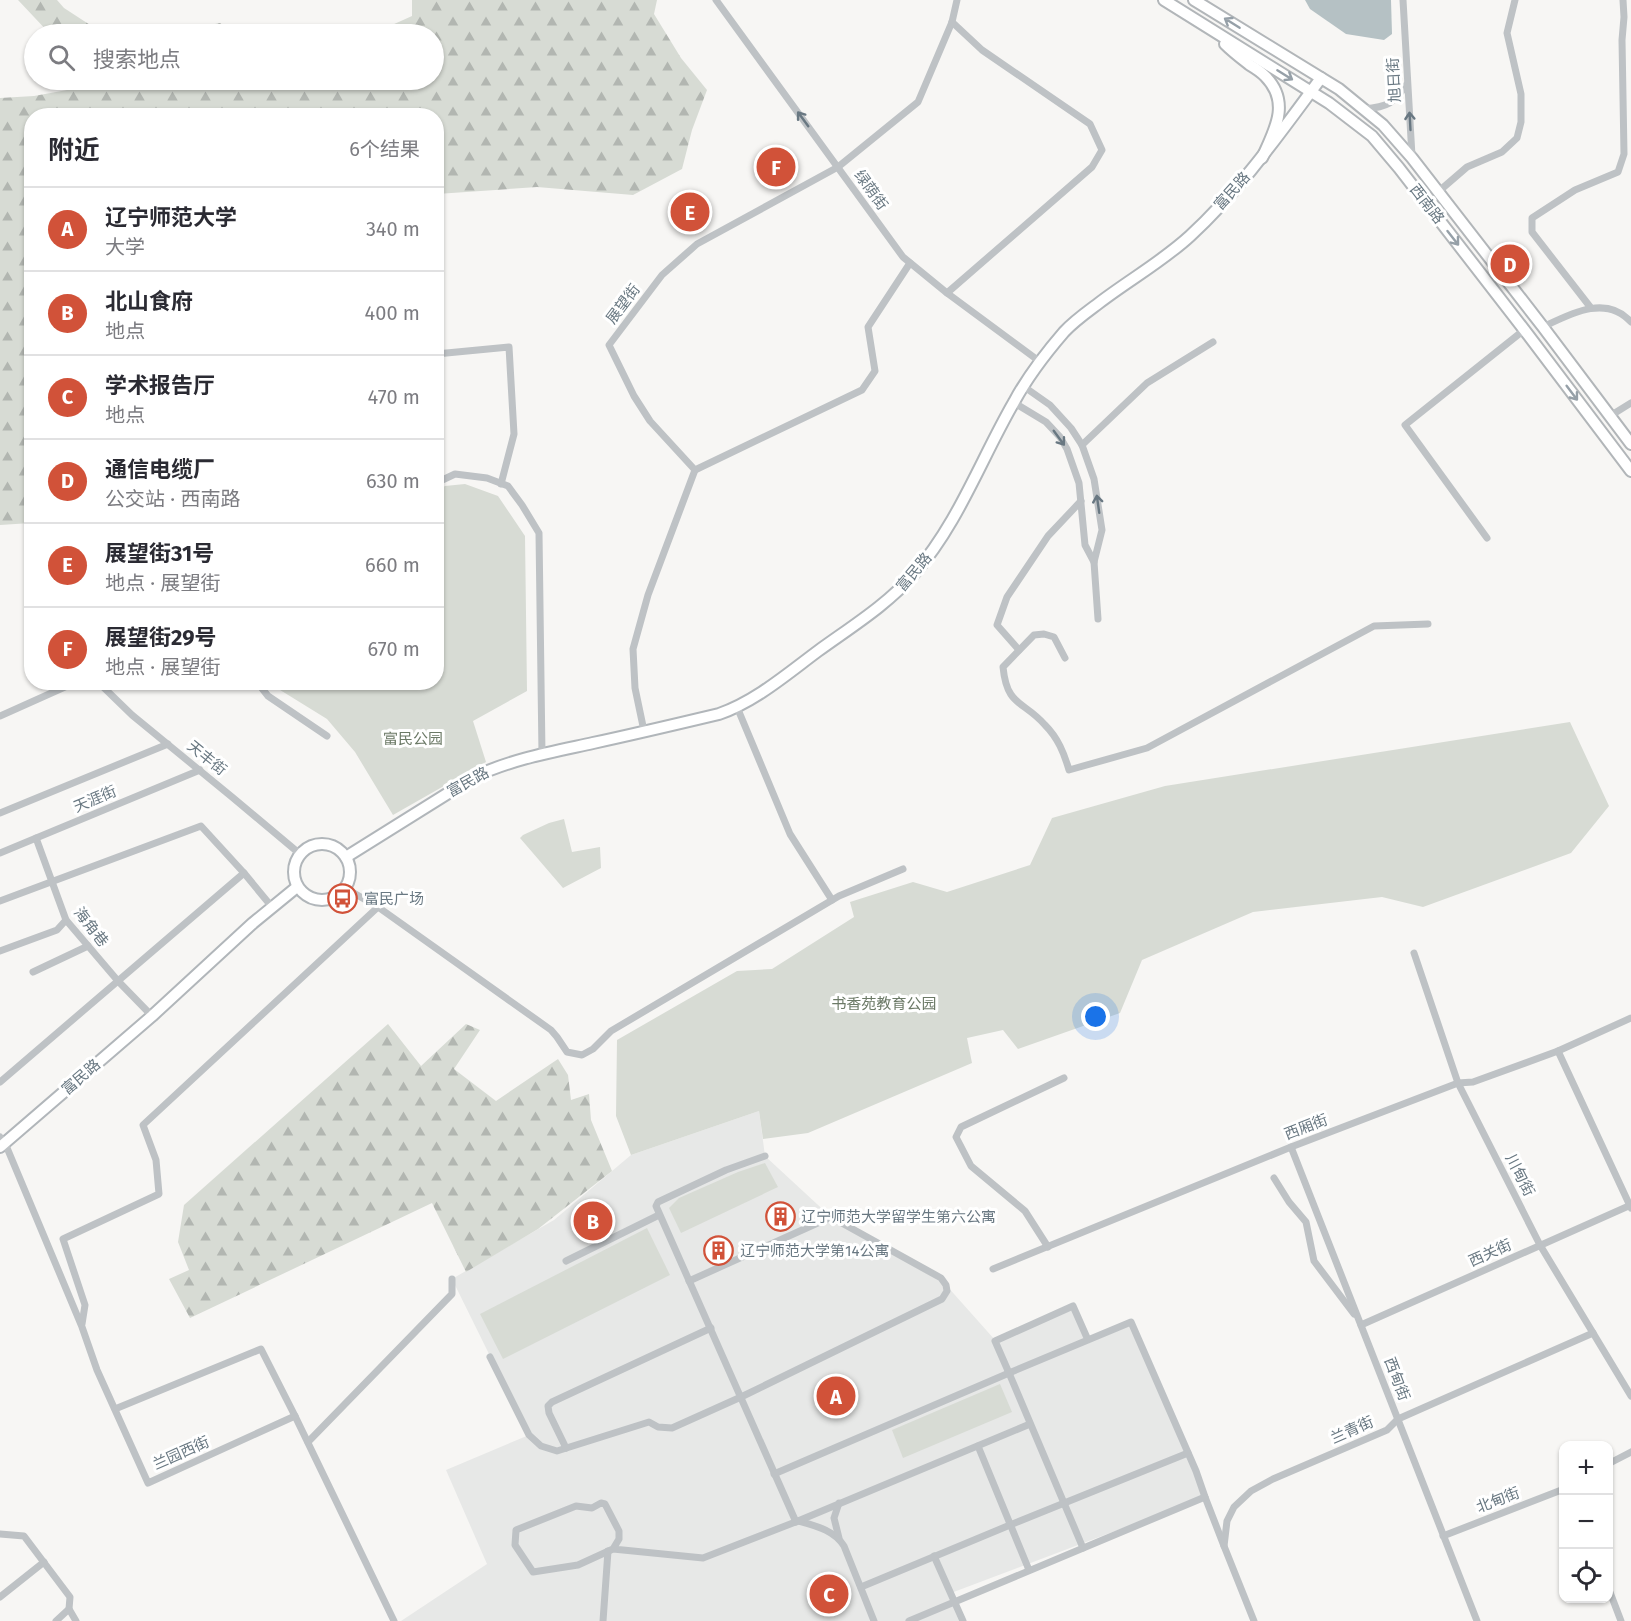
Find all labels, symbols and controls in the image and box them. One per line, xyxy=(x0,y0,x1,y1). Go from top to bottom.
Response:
one-way arrow xyxy=(1224,17,1241,29)
search box xyxy=(24,24,444,90)
icon: search xyxy=(45,41,78,74)
text: 搜索地点 xyxy=(93,46,181,73)
street label: 旭日街 xyxy=(1384,57,1404,103)
one-way arrow xyxy=(1276,69,1293,82)
one-way arrow xyxy=(1404,111,1415,131)
one-way arrow xyxy=(797,112,809,128)
text: 附近 xyxy=(48,135,100,166)
text: 6个结果 xyxy=(349,137,420,161)
pin: F xyxy=(756,144,796,190)
street label: 绿荫街 xyxy=(850,167,892,213)
street label: 富民路 xyxy=(1210,168,1254,214)
street label: 西南路 xyxy=(1406,181,1448,227)
pin: E xyxy=(670,190,710,234)
text: 辽宁师范大学 xyxy=(105,204,237,231)
text: A xyxy=(62,217,73,241)
text: 340 m xyxy=(366,217,420,241)
one-way arrow xyxy=(1446,230,1459,246)
text: 大学 xyxy=(105,235,145,259)
pin: D xyxy=(1490,242,1530,286)
street label: 展望街 xyxy=(602,281,644,327)
text: 北山食府 xyxy=(105,288,193,315)
text: B xyxy=(61,301,74,325)
text: 400 m xyxy=(365,301,420,325)
text: 地点 xyxy=(105,319,145,343)
text: 学术报告厅 xyxy=(105,372,215,399)
one-way arrow xyxy=(1566,384,1578,400)
text: C xyxy=(62,385,73,409)
text: 470 m xyxy=(368,385,420,409)
text: 地点 xyxy=(105,403,145,427)
one-way arrow xyxy=(1053,429,1065,445)
text: 通信电缆厂 xyxy=(105,456,215,483)
text: D xyxy=(61,469,74,493)
text: 630 m xyxy=(366,469,420,493)
text: 公交站 · 西南路 xyxy=(105,487,240,511)
one-way arrow xyxy=(1093,495,1104,515)
text: 展望街31号 xyxy=(105,540,214,567)
street label: 富民路 xyxy=(893,549,935,595)
text: E xyxy=(62,553,73,577)
text: 660 m xyxy=(365,553,420,577)
text: 地点 · 展望街 xyxy=(105,571,220,595)
text: 展望街29号 xyxy=(105,624,216,651)
text: F xyxy=(63,637,72,661)
text: 670 m xyxy=(368,637,420,661)
text: 地点 · 展望街 xyxy=(105,655,220,679)
park label: 富民公园 xyxy=(383,730,443,748)
street label: 天丰街 xyxy=(184,737,230,779)
street label: 富民路 xyxy=(444,763,492,801)
street label: 天涯街 xyxy=(71,782,119,816)
bus stop icon: 富民广场 xyxy=(327,883,359,915)
place label: 富民广场 xyxy=(364,890,424,908)
street label: 海角巷 xyxy=(70,904,112,950)
park label: 书香苑教育公园 xyxy=(831,995,937,1013)
your location xyxy=(1081,1002,1110,1031)
street label: 富民路 xyxy=(58,1055,104,1099)
street label: 西厢街 xyxy=(1282,1111,1330,1143)
street label: 川甸街 xyxy=(1502,1151,1538,1199)
pin: B xyxy=(574,1198,612,1244)
building icon: 辽宁师范大学留学生第六公寓 xyxy=(764,1201,796,1233)
place label: 辽宁师范大学留学生第六公寓 xyxy=(801,1208,996,1226)
building icon: 辽宁师范大学第14公寓 xyxy=(703,1235,735,1267)
street label: 西关街 xyxy=(1466,1236,1514,1270)
place label: 辽宁师范大学第14公寓 xyxy=(740,1242,889,1260)
street label: 西甸街 xyxy=(1381,1355,1413,1403)
pin: A xyxy=(816,1374,856,1418)
street label: 兰青街 xyxy=(1328,1413,1376,1447)
street label: 兰园西街 xyxy=(150,1433,212,1473)
map controls xyxy=(1559,1441,1613,1603)
button: + xyxy=(1559,1441,1613,1495)
street label: 北甸街 xyxy=(1474,1484,1522,1516)
button: − xyxy=(1559,1495,1613,1549)
button: locate xyxy=(1559,1549,1613,1603)
pin: C xyxy=(810,1572,848,1616)

